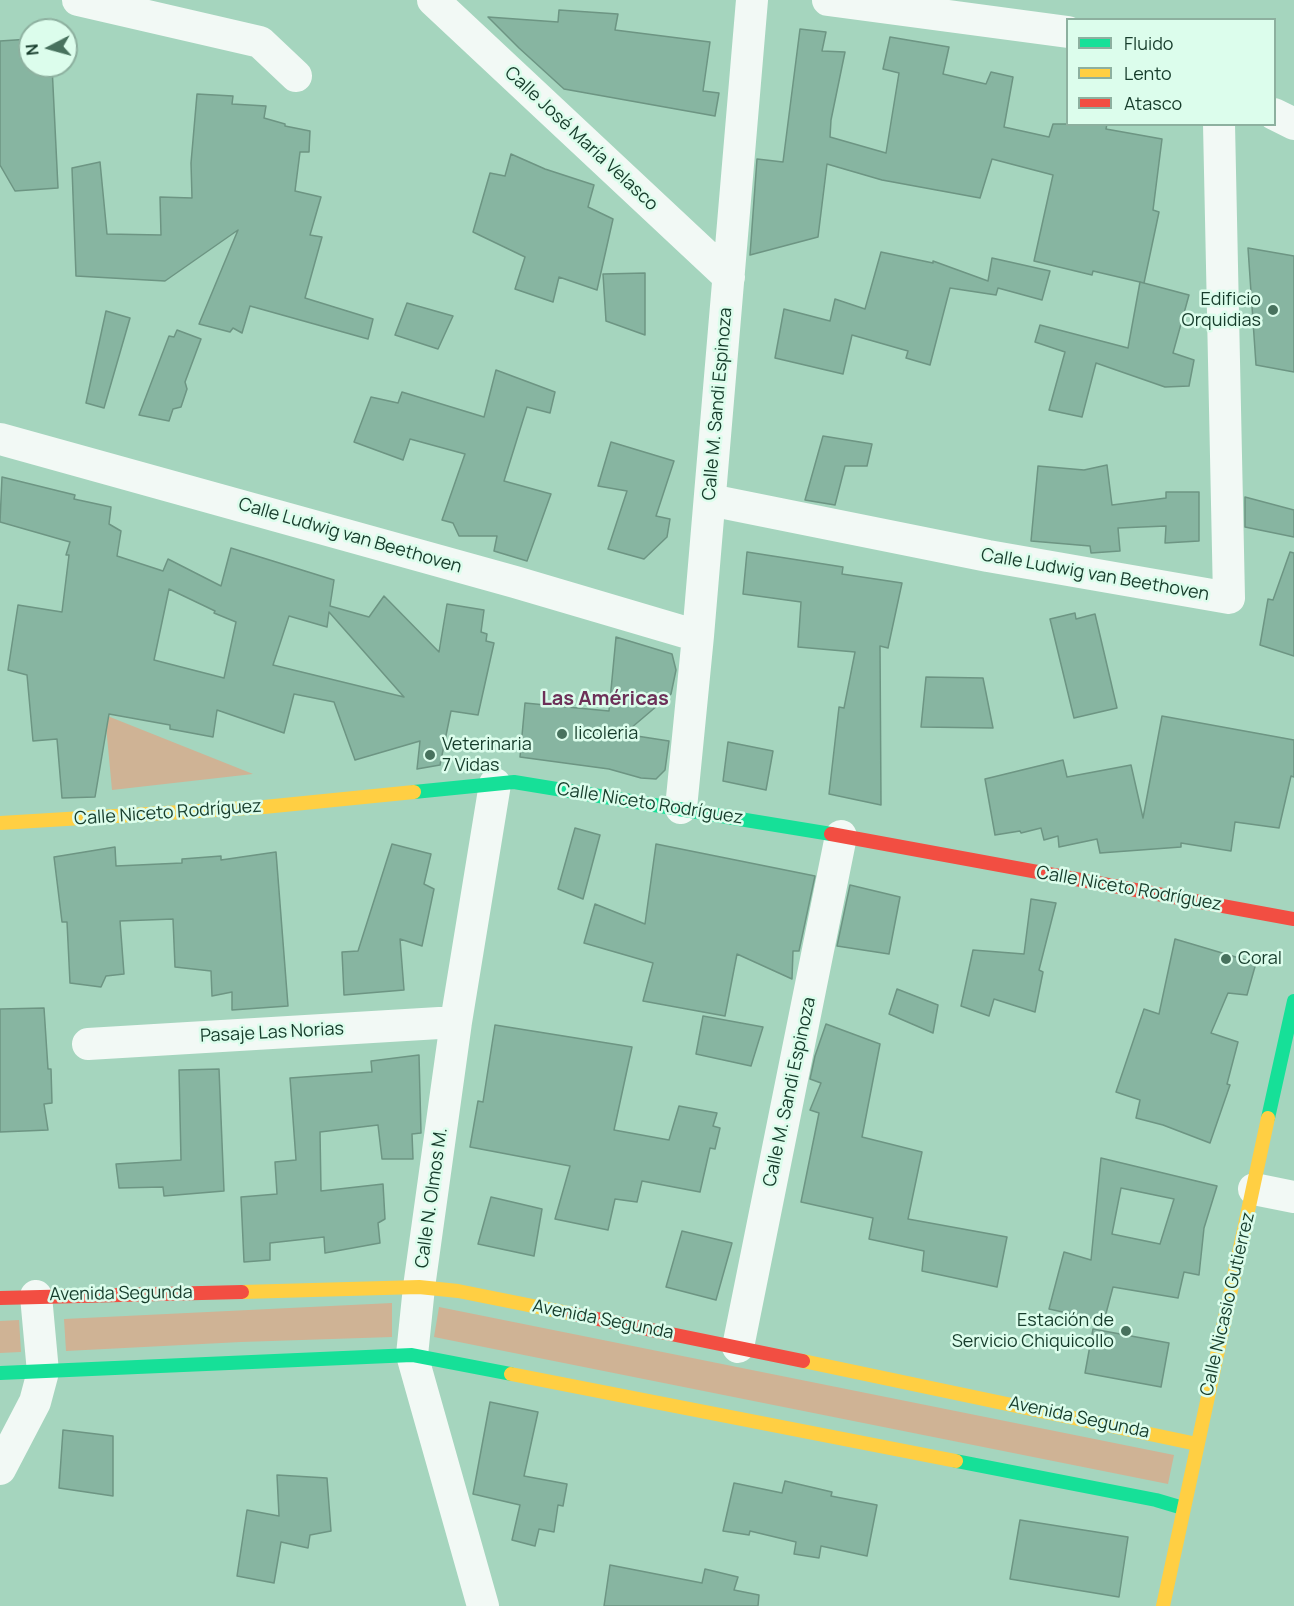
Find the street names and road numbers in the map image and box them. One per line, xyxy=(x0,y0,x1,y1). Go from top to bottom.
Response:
street label: Calle José María Velasco xyxy=(500,62,662,216)
street label: Calle M. Sandi Espinoza xyxy=(699,307,737,501)
street label: Calle Ludwig van Beethoven xyxy=(236,494,464,578)
street label: Calle Ludwig van Beethoven xyxy=(979,544,1211,606)
street label: Calle Niceto Rodríguez xyxy=(555,779,745,829)
street label: Calle Niceto Rodríguez xyxy=(73,796,263,830)
street label: Calle Niceto Rodríguez xyxy=(1035,862,1223,916)
street label: Calle M. Sandi Espinoza xyxy=(759,995,821,1189)
street label: Pasaje Las Norias xyxy=(200,1018,344,1048)
street label: Calle N. Olmos M. xyxy=(411,1126,453,1270)
street label: Calle Nicasio Gutierrez xyxy=(1196,1210,1260,1398)
street label: Avenida Segunda xyxy=(49,1282,193,1306)
street label: Avenida Segunda xyxy=(531,1296,675,1344)
street label: Avenida Segunda xyxy=(1007,1393,1151,1443)

